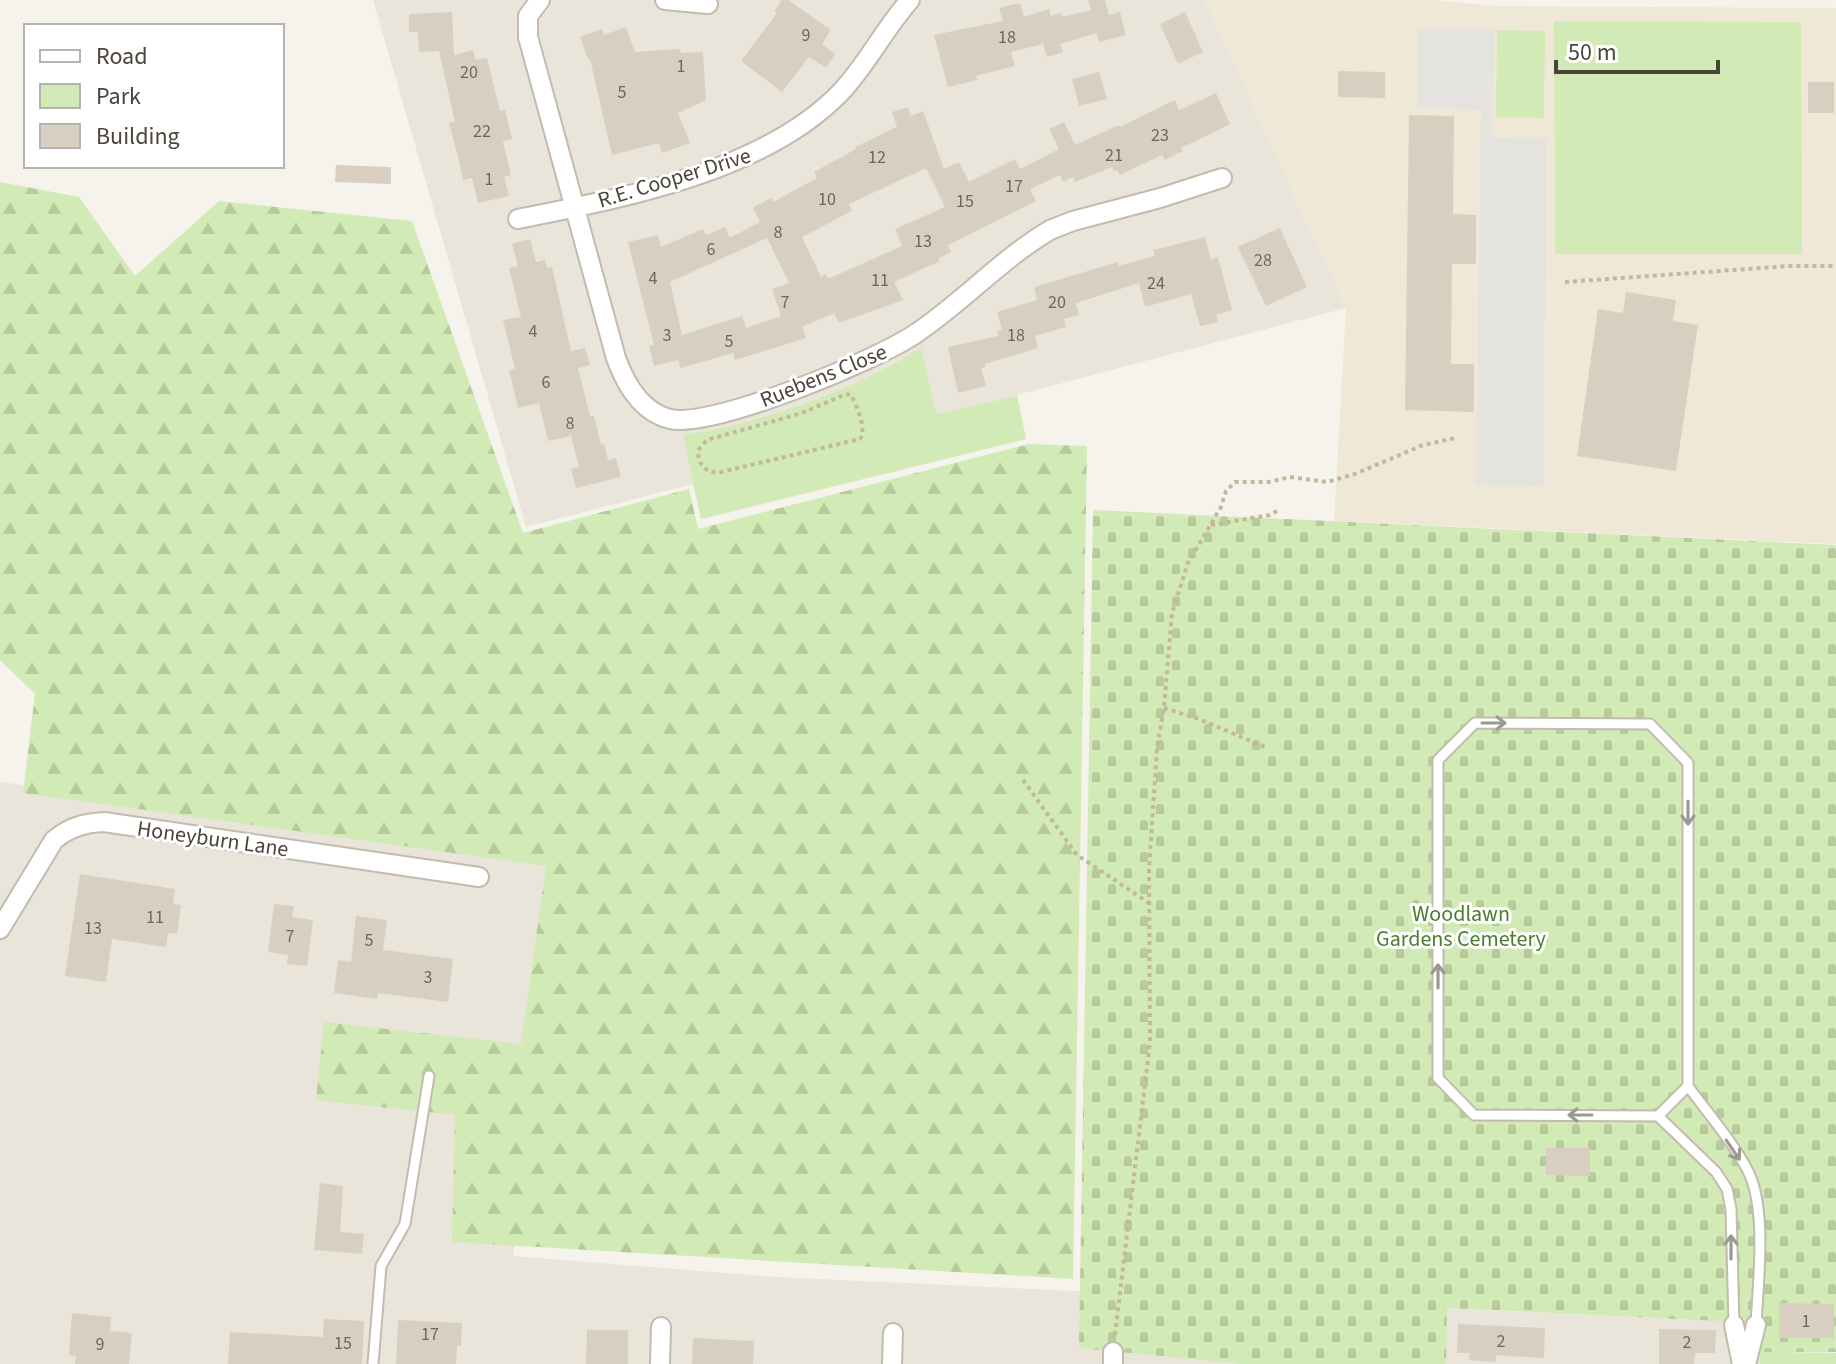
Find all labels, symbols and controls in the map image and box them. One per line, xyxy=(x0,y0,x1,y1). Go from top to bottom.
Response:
house number: 9 xyxy=(802,23,811,48)
legend xyxy=(24,24,284,168)
scale bar xyxy=(1556,24,1718,74)
house number: 18 xyxy=(998,25,1016,50)
text: 50 m xyxy=(1568,35,1617,70)
text: Road xyxy=(96,39,148,74)
house number: 1 xyxy=(677,54,685,79)
house number: 20 xyxy=(460,60,478,85)
text: Park xyxy=(96,79,141,114)
house number: 5 xyxy=(618,80,627,105)
text: Building xyxy=(96,119,180,154)
house number: 22 xyxy=(473,119,491,144)
house number: 23 xyxy=(1151,123,1169,148)
street label: R.E. Cooper Drive xyxy=(594,139,755,216)
house number: 21 xyxy=(1105,143,1123,168)
house number: 12 xyxy=(868,145,886,170)
house number: 1 xyxy=(485,167,493,192)
house number: 17 xyxy=(1005,174,1023,199)
house number: 10 xyxy=(818,187,836,212)
house number: 15 xyxy=(956,189,974,214)
house number: 8 xyxy=(774,220,783,245)
house number: 13 xyxy=(914,229,932,254)
house number: 6 xyxy=(707,237,716,262)
house number: 28 xyxy=(1254,248,1272,273)
house number: 4 xyxy=(649,266,658,291)
house number: 11 xyxy=(871,268,889,293)
house number: 24 xyxy=(1147,271,1165,296)
house number: 7 xyxy=(781,290,790,315)
house number: 20 xyxy=(1048,290,1066,315)
house number: 4 xyxy=(529,319,538,344)
house number: 3 xyxy=(663,323,672,348)
house number: 18 xyxy=(1007,323,1025,348)
house number: 5 xyxy=(725,329,734,354)
street label: Ruebens Close xyxy=(755,336,892,416)
house number: 6 xyxy=(542,370,551,395)
house number: 8 xyxy=(566,411,575,436)
one-way arrow xyxy=(1480,715,1507,731)
one-way arrow xyxy=(1680,799,1696,826)
street label: Honeyburn Lane xyxy=(135,813,291,865)
park label: Woodlawn Gardens Cemetery xyxy=(1376,898,1547,955)
house number: 11 xyxy=(146,905,164,930)
house number: 13 xyxy=(84,916,102,941)
house number: 7 xyxy=(286,924,295,949)
house number: 5 xyxy=(365,928,374,953)
one-way arrow xyxy=(1430,963,1446,990)
house number: 3 xyxy=(424,965,433,990)
one-way arrow xyxy=(1567,1107,1594,1123)
one-way arrow xyxy=(1725,1138,1741,1161)
one-way arrow xyxy=(1723,1234,1739,1261)
house number: 1 xyxy=(1802,1309,1810,1334)
house number: 17 xyxy=(421,1322,439,1347)
house number: 2 xyxy=(1497,1329,1506,1354)
house number: 2 xyxy=(1683,1330,1692,1355)
house number: 15 xyxy=(334,1331,352,1356)
house number: 9 xyxy=(96,1332,105,1357)

